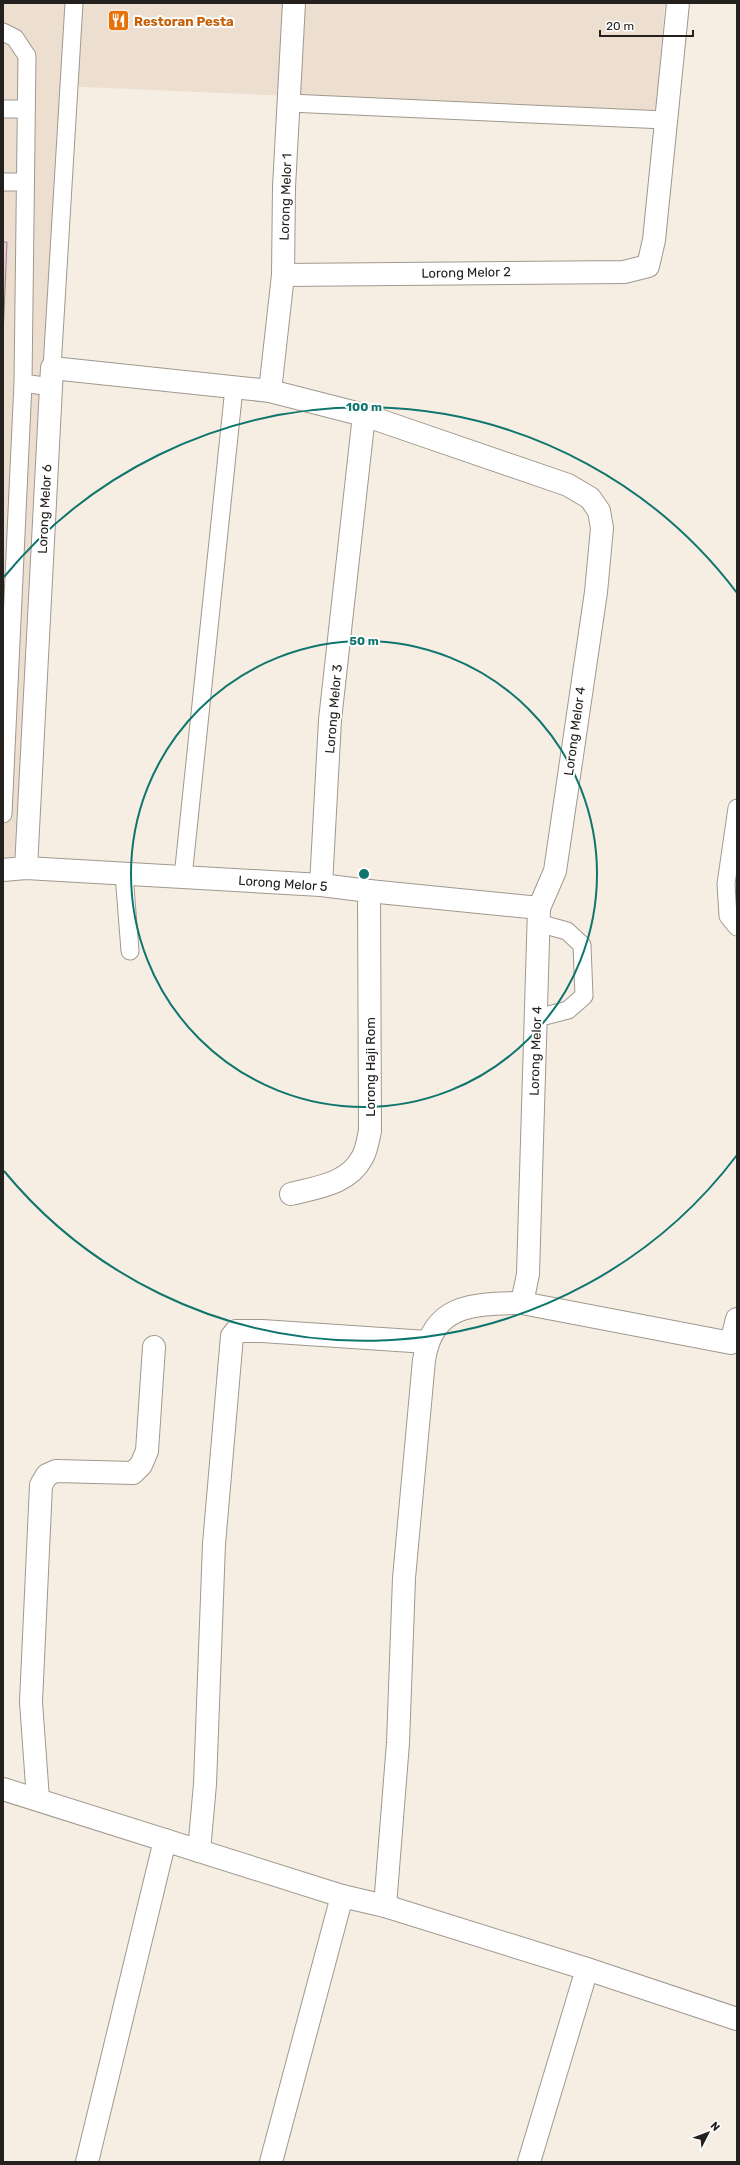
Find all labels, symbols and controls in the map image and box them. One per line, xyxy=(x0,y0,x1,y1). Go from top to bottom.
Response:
restaurant icon: Restoran Pesta xyxy=(106,8,132,34)
scale bar xyxy=(600,12,693,38)
place label: Restoran Pesta xyxy=(134,14,234,29)
text: 20 m xyxy=(606,19,634,33)
street label: Lorong Melor 1 xyxy=(276,153,296,241)
street label: Lorong Melor 2 xyxy=(421,264,511,282)
text: 100 m xyxy=(346,400,382,414)
street label: Lorong Melor 6 xyxy=(35,464,55,554)
text: 50 m xyxy=(349,634,379,648)
street label: Lorong Melor 3 xyxy=(322,664,346,754)
street label: Lorong Melor 4 xyxy=(561,686,589,777)
centre of rings xyxy=(357,867,371,881)
street label: Lorong Melor 5 xyxy=(238,873,328,895)
street label: Lorong Melor 4 xyxy=(526,1006,546,1096)
street label: Lorong Haji Rom xyxy=(363,1017,379,1117)
north arrow xyxy=(688,2113,728,2153)
text: N xyxy=(708,2119,723,2134)

